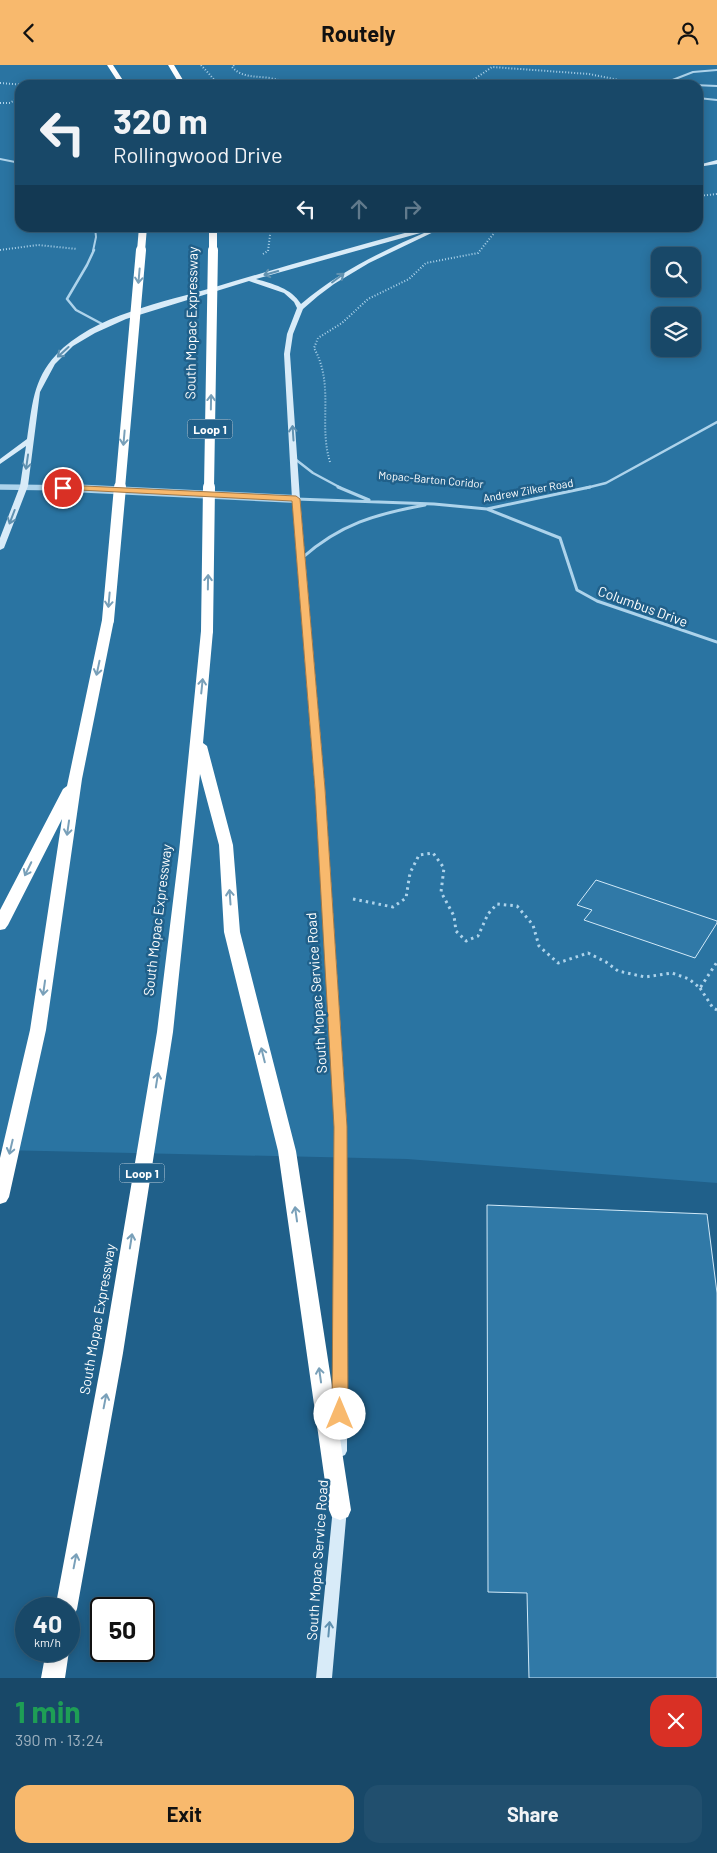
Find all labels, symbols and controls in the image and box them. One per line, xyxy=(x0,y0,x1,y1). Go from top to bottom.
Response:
icon: back xyxy=(15,19,43,47)
icon: person xyxy=(674,19,702,47)
text: Routely xyxy=(321,20,396,46)
text: 320 m xyxy=(113,99,208,141)
icon: left xyxy=(30,100,95,165)
text: Rollingwood Drive xyxy=(113,141,283,167)
icon: left xyxy=(292,195,320,223)
icon: ahead xyxy=(345,195,373,223)
icon: right xyxy=(398,195,426,223)
street label: South Mopac Expressway xyxy=(181,246,201,400)
map controls xyxy=(651,247,701,357)
button: search xyxy=(651,247,701,297)
one-way arrow xyxy=(134,268,143,284)
one-way arrow xyxy=(263,268,279,278)
one-way arrow xyxy=(331,273,344,284)
button: layers xyxy=(651,307,701,357)
one-way arrow xyxy=(56,346,69,357)
one-way arrow xyxy=(206,394,215,410)
road number: Loop 1 xyxy=(188,419,232,439)
one-way arrow xyxy=(288,425,298,441)
one-way arrow xyxy=(119,430,129,446)
one-way arrow xyxy=(22,454,32,470)
pin xyxy=(42,467,84,509)
street label: Mopac-Barton Coridor xyxy=(378,468,484,490)
icon: arrive xyxy=(49,474,77,502)
street label: Andrew Zilker Road xyxy=(482,476,574,504)
one-way arrow xyxy=(7,509,16,524)
one-way arrow xyxy=(203,574,213,590)
street label: Columbus Drive xyxy=(596,582,690,630)
one-way arrow xyxy=(105,591,114,607)
one-way arrow xyxy=(93,659,102,675)
one-way arrow xyxy=(197,678,207,694)
one-way arrow xyxy=(63,819,73,835)
street label: South Mopac Expressway xyxy=(139,843,175,997)
one-way arrow xyxy=(23,861,32,876)
one-way arrow xyxy=(225,889,235,905)
street label: South Mopac Service Road xyxy=(302,912,330,1074)
one-way arrow xyxy=(39,980,49,996)
one-way arrow xyxy=(258,1048,267,1064)
one-way arrow xyxy=(153,1073,163,1089)
one-way arrow xyxy=(6,1139,15,1155)
road number: Loop 1 xyxy=(120,1163,164,1183)
one-way arrow xyxy=(291,1207,301,1223)
one-way arrow xyxy=(127,1233,137,1249)
street label: South Mopac Expressway xyxy=(75,1242,119,1396)
one-way arrow xyxy=(315,1367,325,1383)
position arrow xyxy=(313,1387,365,1439)
one-way arrow xyxy=(100,1393,110,1409)
street label: South Mopac Service Road xyxy=(303,1479,331,1641)
one-way arrow xyxy=(70,1553,80,1569)
speed limit sign: 50 xyxy=(90,1597,155,1662)
text: 40 xyxy=(33,1608,62,1638)
one-way arrow xyxy=(324,1622,334,1638)
text: km/h xyxy=(34,1635,61,1649)
text: 1 min xyxy=(15,1693,81,1729)
button: close xyxy=(650,1695,702,1747)
text: 390 m · 13:24 xyxy=(15,1730,103,1749)
button: Exit xyxy=(15,1785,354,1843)
button: Share xyxy=(364,1785,702,1843)

